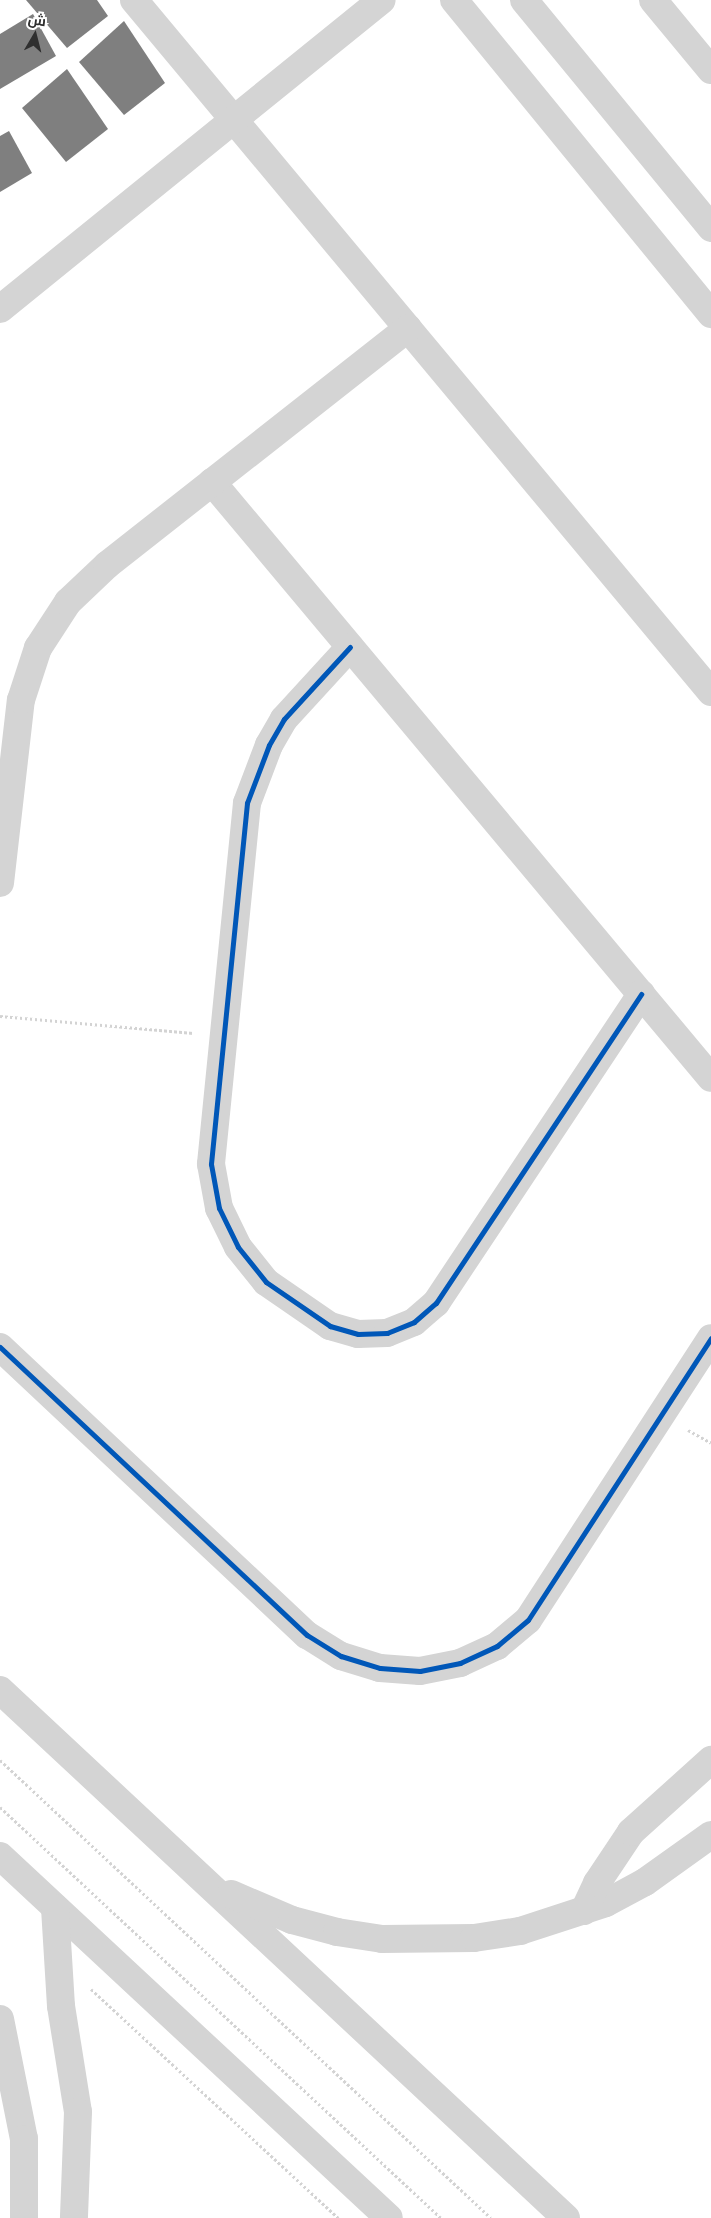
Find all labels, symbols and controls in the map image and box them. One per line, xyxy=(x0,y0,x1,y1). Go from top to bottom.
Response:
north arrow xyxy=(10,10,60,60)
text: ش xyxy=(27,11,47,29)

